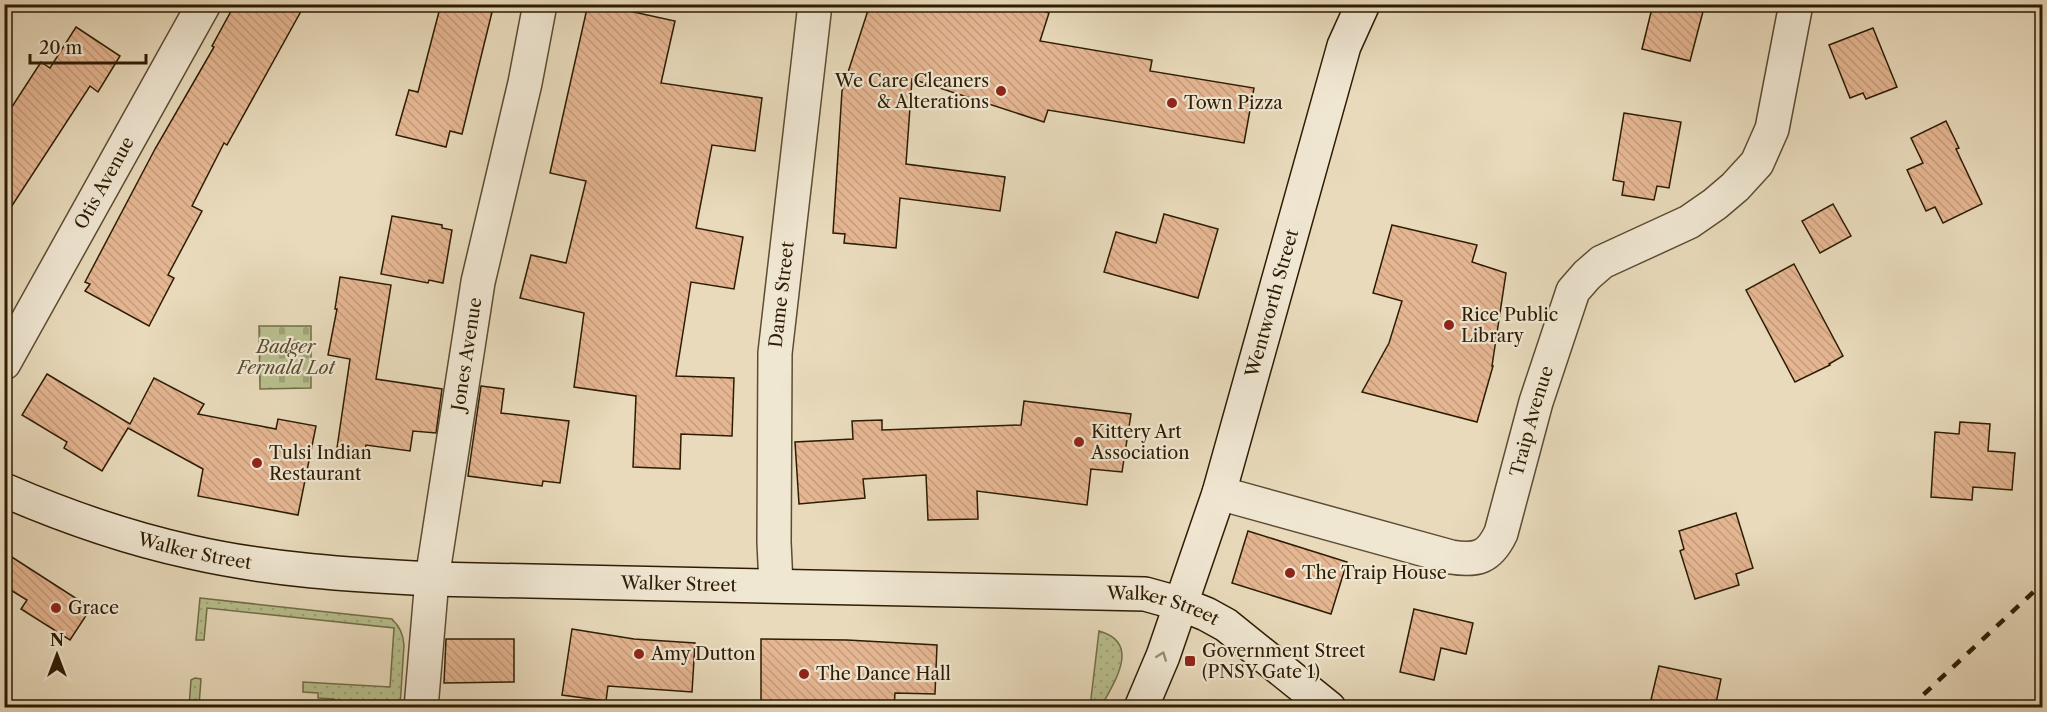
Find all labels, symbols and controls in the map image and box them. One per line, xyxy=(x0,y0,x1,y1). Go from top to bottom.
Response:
scale bar xyxy=(30,27,146,65)
text: 20 m xyxy=(39,37,83,59)
place label: We Care Cleaners & Alterations xyxy=(834,70,989,113)
marker: We Care Cleaners & Alterations xyxy=(994,84,1008,98)
place label: Town Pizza xyxy=(1184,92,1283,114)
marker: Town Pizza xyxy=(1165,96,1179,110)
street label: Otis Avenue xyxy=(70,133,139,233)
street label: Wentworth Street xyxy=(1241,226,1303,380)
street label: Dame Street xyxy=(765,239,799,349)
street label: Jones Avenue xyxy=(447,296,486,415)
place label: Rice Public Library xyxy=(1461,304,1558,347)
marker: Rice Public Library xyxy=(1442,318,1456,332)
park label: Badger Fernald Lot xyxy=(235,336,337,379)
street label: Traip Avenue xyxy=(1506,363,1558,479)
place label: Kittery Art Association xyxy=(1090,421,1190,464)
marker: Kittery Art Association xyxy=(1072,435,1086,449)
place label: Tulsi Indian Restaurant xyxy=(269,442,372,485)
marker: Tulsi Indian Restaurant xyxy=(250,456,264,470)
street label: Walker Street xyxy=(135,528,254,574)
place label: The Traip House xyxy=(1302,562,1447,584)
marker: The Traip House xyxy=(1283,566,1297,580)
street label: Walker Street xyxy=(620,572,738,596)
street label: Walker Street xyxy=(1106,582,1224,630)
place label: Grace xyxy=(68,597,119,619)
marker: Grace xyxy=(49,601,63,615)
north arrow xyxy=(27,625,87,685)
text: N xyxy=(50,630,64,650)
place label: Government Street (PNSY Gate 1) xyxy=(1202,640,1366,683)
place label: Amy Dutton xyxy=(650,643,756,665)
marker: Amy Dutton xyxy=(632,647,646,661)
one-way arrow xyxy=(1155,651,1168,662)
marker: Government Street (PNSY Gate 1) xyxy=(1183,654,1197,668)
place label: The Dance Hall xyxy=(816,663,951,685)
marker: The Dance Hall xyxy=(797,667,811,681)

